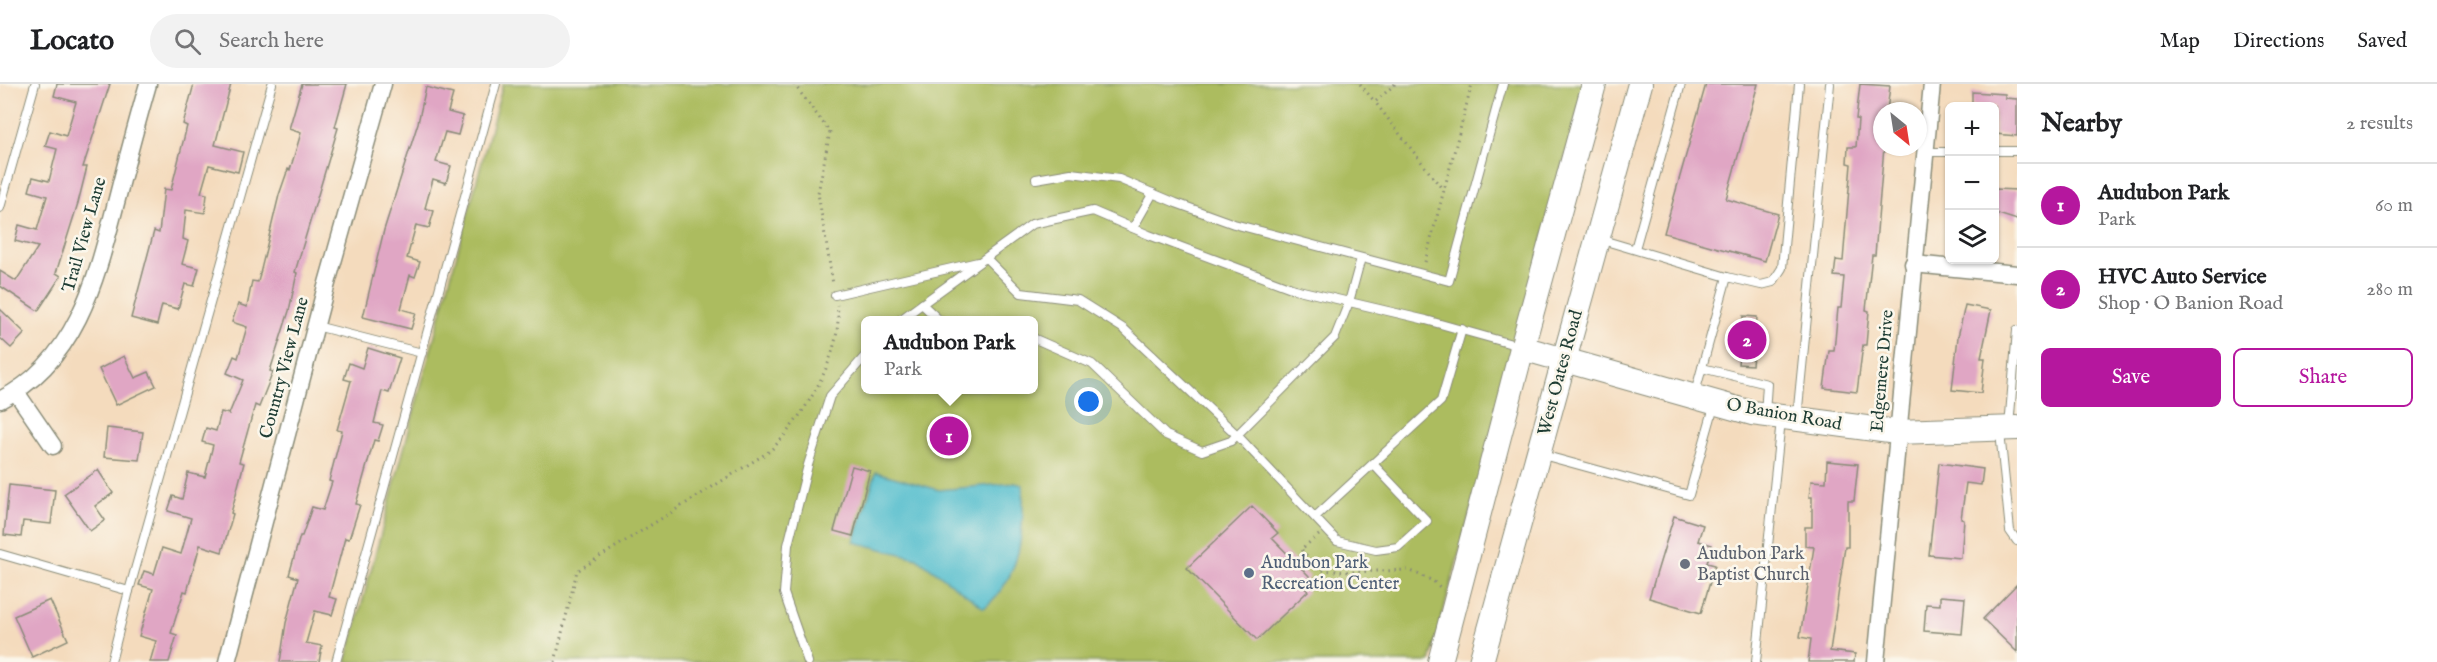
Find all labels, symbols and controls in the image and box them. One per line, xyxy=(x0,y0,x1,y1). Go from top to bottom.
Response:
search box xyxy=(150,14,570,68)
text: Locato xyxy=(30,24,114,59)
icon: search xyxy=(171,25,204,58)
text: Search here xyxy=(219,27,324,55)
text: Map xyxy=(2160,28,2200,55)
text: Directions xyxy=(2233,28,2324,55)
text: Saved xyxy=(2357,28,2407,55)
north arrow xyxy=(1873,102,1927,156)
map controls xyxy=(1945,102,1999,264)
button: + xyxy=(1945,102,1999,156)
text: Nearby xyxy=(2041,107,2122,140)
text: 2 results xyxy=(2346,111,2413,136)
button: − xyxy=(1945,156,1999,210)
street label: Trail View Lane xyxy=(58,175,112,295)
text: Audubon Park xyxy=(2098,179,2229,207)
text: 1 xyxy=(2057,193,2064,218)
text: 60 m xyxy=(2375,193,2413,218)
text: Park xyxy=(2098,207,2136,232)
button: layers xyxy=(1945,210,1999,264)
text: HVC Auto Service xyxy=(2098,263,2267,291)
text: 2 xyxy=(2056,277,2065,302)
text: 280 m xyxy=(2366,277,2413,302)
text: Shop · O Banion Road xyxy=(2098,291,2283,316)
street label: Country View Lane xyxy=(255,295,315,441)
street label: West Oates Road xyxy=(1533,307,1589,438)
street label: Edgemere Drive xyxy=(1866,309,1900,433)
popup xyxy=(861,316,1038,394)
pin: 2 xyxy=(1728,318,1766,362)
text: Audubon Park xyxy=(884,329,1015,357)
button: Save xyxy=(2041,348,2221,407)
button: Share xyxy=(2233,348,2413,407)
text: Park xyxy=(884,357,922,382)
your location xyxy=(1074,387,1103,416)
street label: O Banion Road xyxy=(1725,394,1844,437)
pin: 1 xyxy=(930,414,968,458)
place label: Audubon Park Baptist Church xyxy=(1696,543,1810,587)
place label: Audubon Park Recreation Center xyxy=(1260,552,1399,596)
marker: Audubon Park Baptist Church xyxy=(1678,557,1692,571)
marker: Audubon Park Recreation Center xyxy=(1242,566,1256,580)

